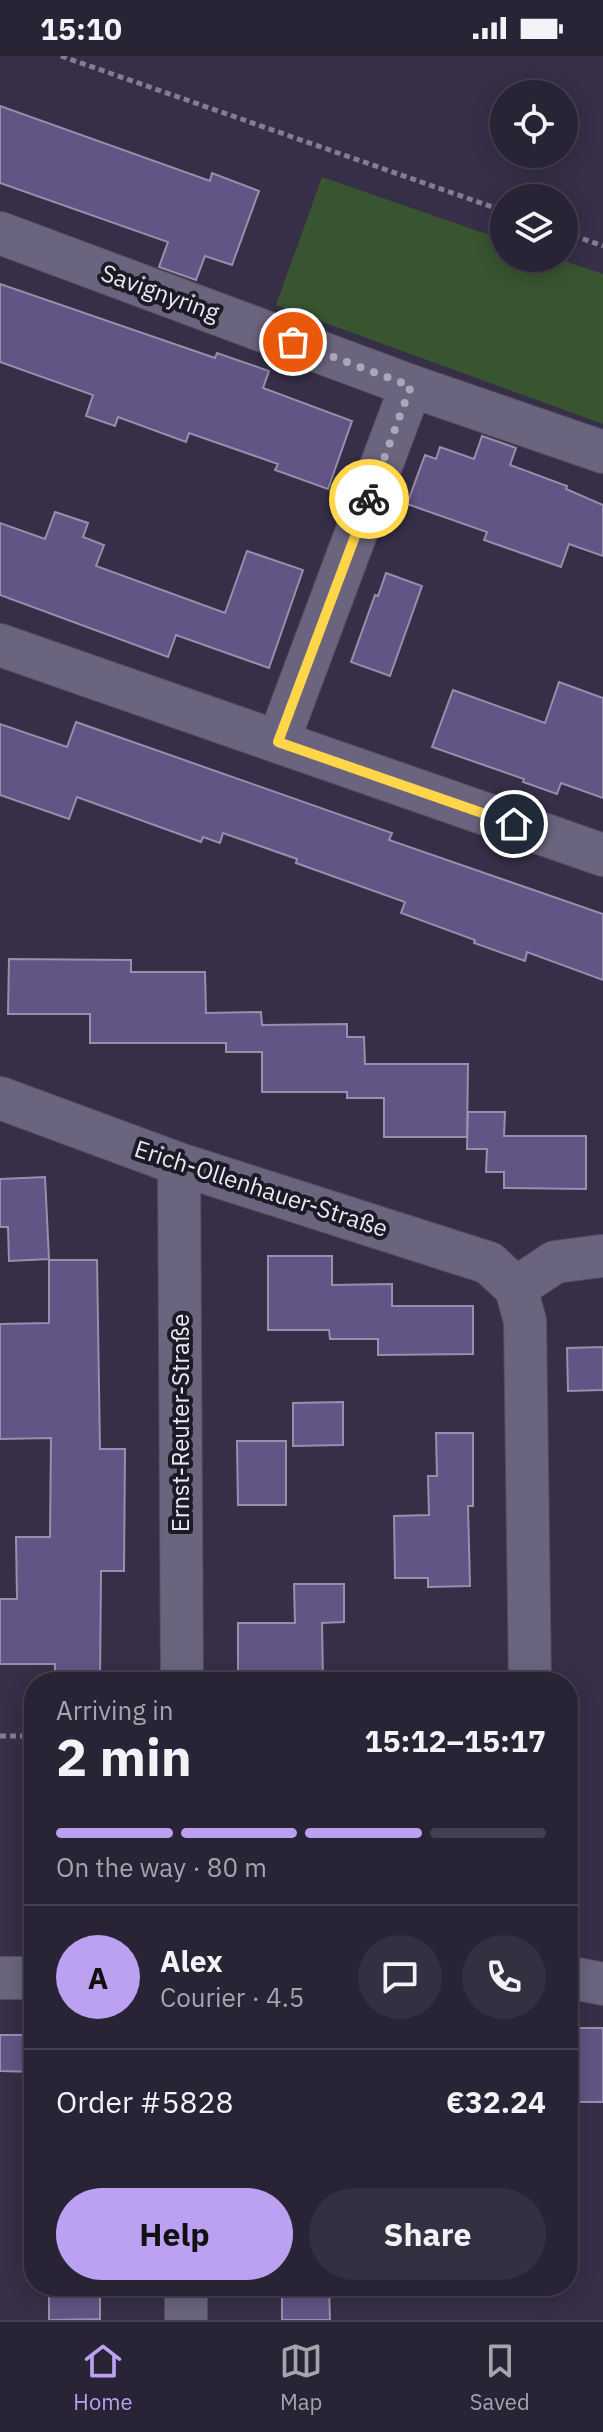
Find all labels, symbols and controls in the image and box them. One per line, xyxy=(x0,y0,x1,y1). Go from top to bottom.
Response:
text: 15:10 xyxy=(40,9,122,48)
map controls xyxy=(490,80,578,272)
button: locate xyxy=(490,80,578,168)
button: layers xyxy=(490,184,578,272)
street label: Savignyring xyxy=(97,256,224,328)
pin xyxy=(259,308,327,376)
icon: bag xyxy=(271,320,315,364)
courier xyxy=(329,459,409,539)
icon: bike xyxy=(347,477,391,521)
pin xyxy=(480,790,548,858)
icon: home xyxy=(492,802,536,846)
street label: Erich-Ollenhauer-Straße xyxy=(131,1132,392,1244)
street label: Ernst-Reuter-Straße xyxy=(164,1314,196,1532)
text: Arriving in xyxy=(56,1693,173,1727)
text: 15:12–15:17 xyxy=(365,1721,546,1760)
text: 2 min xyxy=(56,1723,192,1790)
text: On the way · 80 m xyxy=(56,1850,267,1884)
button: chat xyxy=(358,1935,442,2019)
button: phone xyxy=(462,1935,546,2019)
text: Alex xyxy=(160,1941,223,1980)
text: A xyxy=(88,1958,108,1997)
text: Courier · 4.5 xyxy=(160,1980,304,2014)
text: Order #5828 xyxy=(56,2082,233,2121)
text: €32.24 xyxy=(446,2082,546,2121)
button: Help xyxy=(56,2188,293,2280)
button: Share xyxy=(309,2188,546,2280)
tab: Home xyxy=(73,2339,133,2416)
tab: Map xyxy=(279,2339,323,2416)
tab: Saved xyxy=(470,2339,530,2416)

